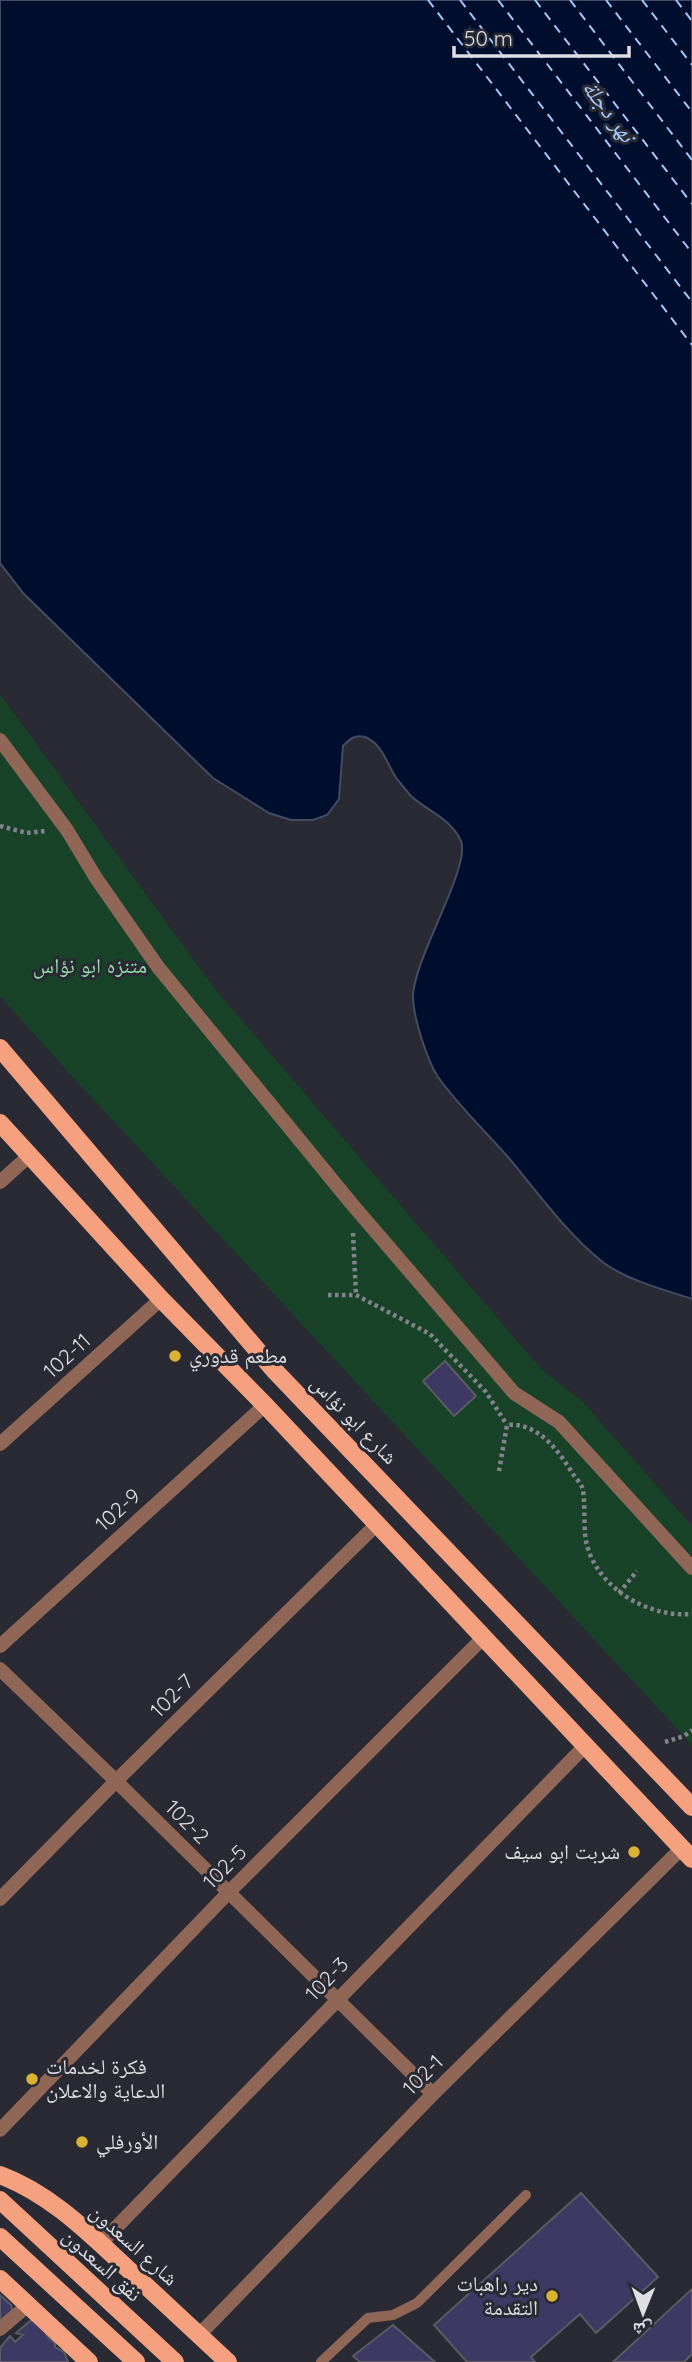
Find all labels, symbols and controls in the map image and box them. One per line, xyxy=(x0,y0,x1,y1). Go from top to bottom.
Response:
scale bar xyxy=(454,14,629,58)
text: 50 m xyxy=(464,25,513,51)
water label: نهر دجلة xyxy=(577,74,644,150)
park label: متنزه ابو نؤاس xyxy=(33,952,147,979)
street label: 102-11 xyxy=(37,1327,95,1383)
place label: مطعم قدوري xyxy=(189,1342,287,1372)
marker: مطعم قدوري xyxy=(167,1348,183,1364)
street label: شارع ابو نؤاس xyxy=(305,1369,404,1470)
street label: 102-9 xyxy=(89,1482,145,1536)
street label: 102-7 xyxy=(144,1668,199,1722)
street label: 102-2 xyxy=(160,1794,215,1849)
place label: شربت ابو سيف xyxy=(504,1838,620,1864)
street label: 102-5 xyxy=(197,1839,252,1894)
marker: شربت ابو سيف xyxy=(626,1844,642,1860)
street label: 102-3 xyxy=(299,1951,353,2006)
street label: 102-1 xyxy=(397,2049,448,2100)
place label: فكرة لخدمات الدعاية والاعلان xyxy=(46,2053,165,2103)
marker: فكرة لخدمات الدعاية والاعلان xyxy=(24,2071,40,2087)
place label: الأورفلي xyxy=(96,2128,158,2158)
marker: الأورفلي xyxy=(74,2134,90,2150)
street label: شارع السعدون xyxy=(84,2198,184,2291)
street label: نفق السعدون xyxy=(57,2222,148,2307)
place label: دير راهبات التقدمة xyxy=(456,2270,538,2320)
north arrow xyxy=(608,2278,678,2348)
marker: دير راهبات التقدمة xyxy=(544,2288,560,2304)
text: ش xyxy=(632,2318,653,2342)

